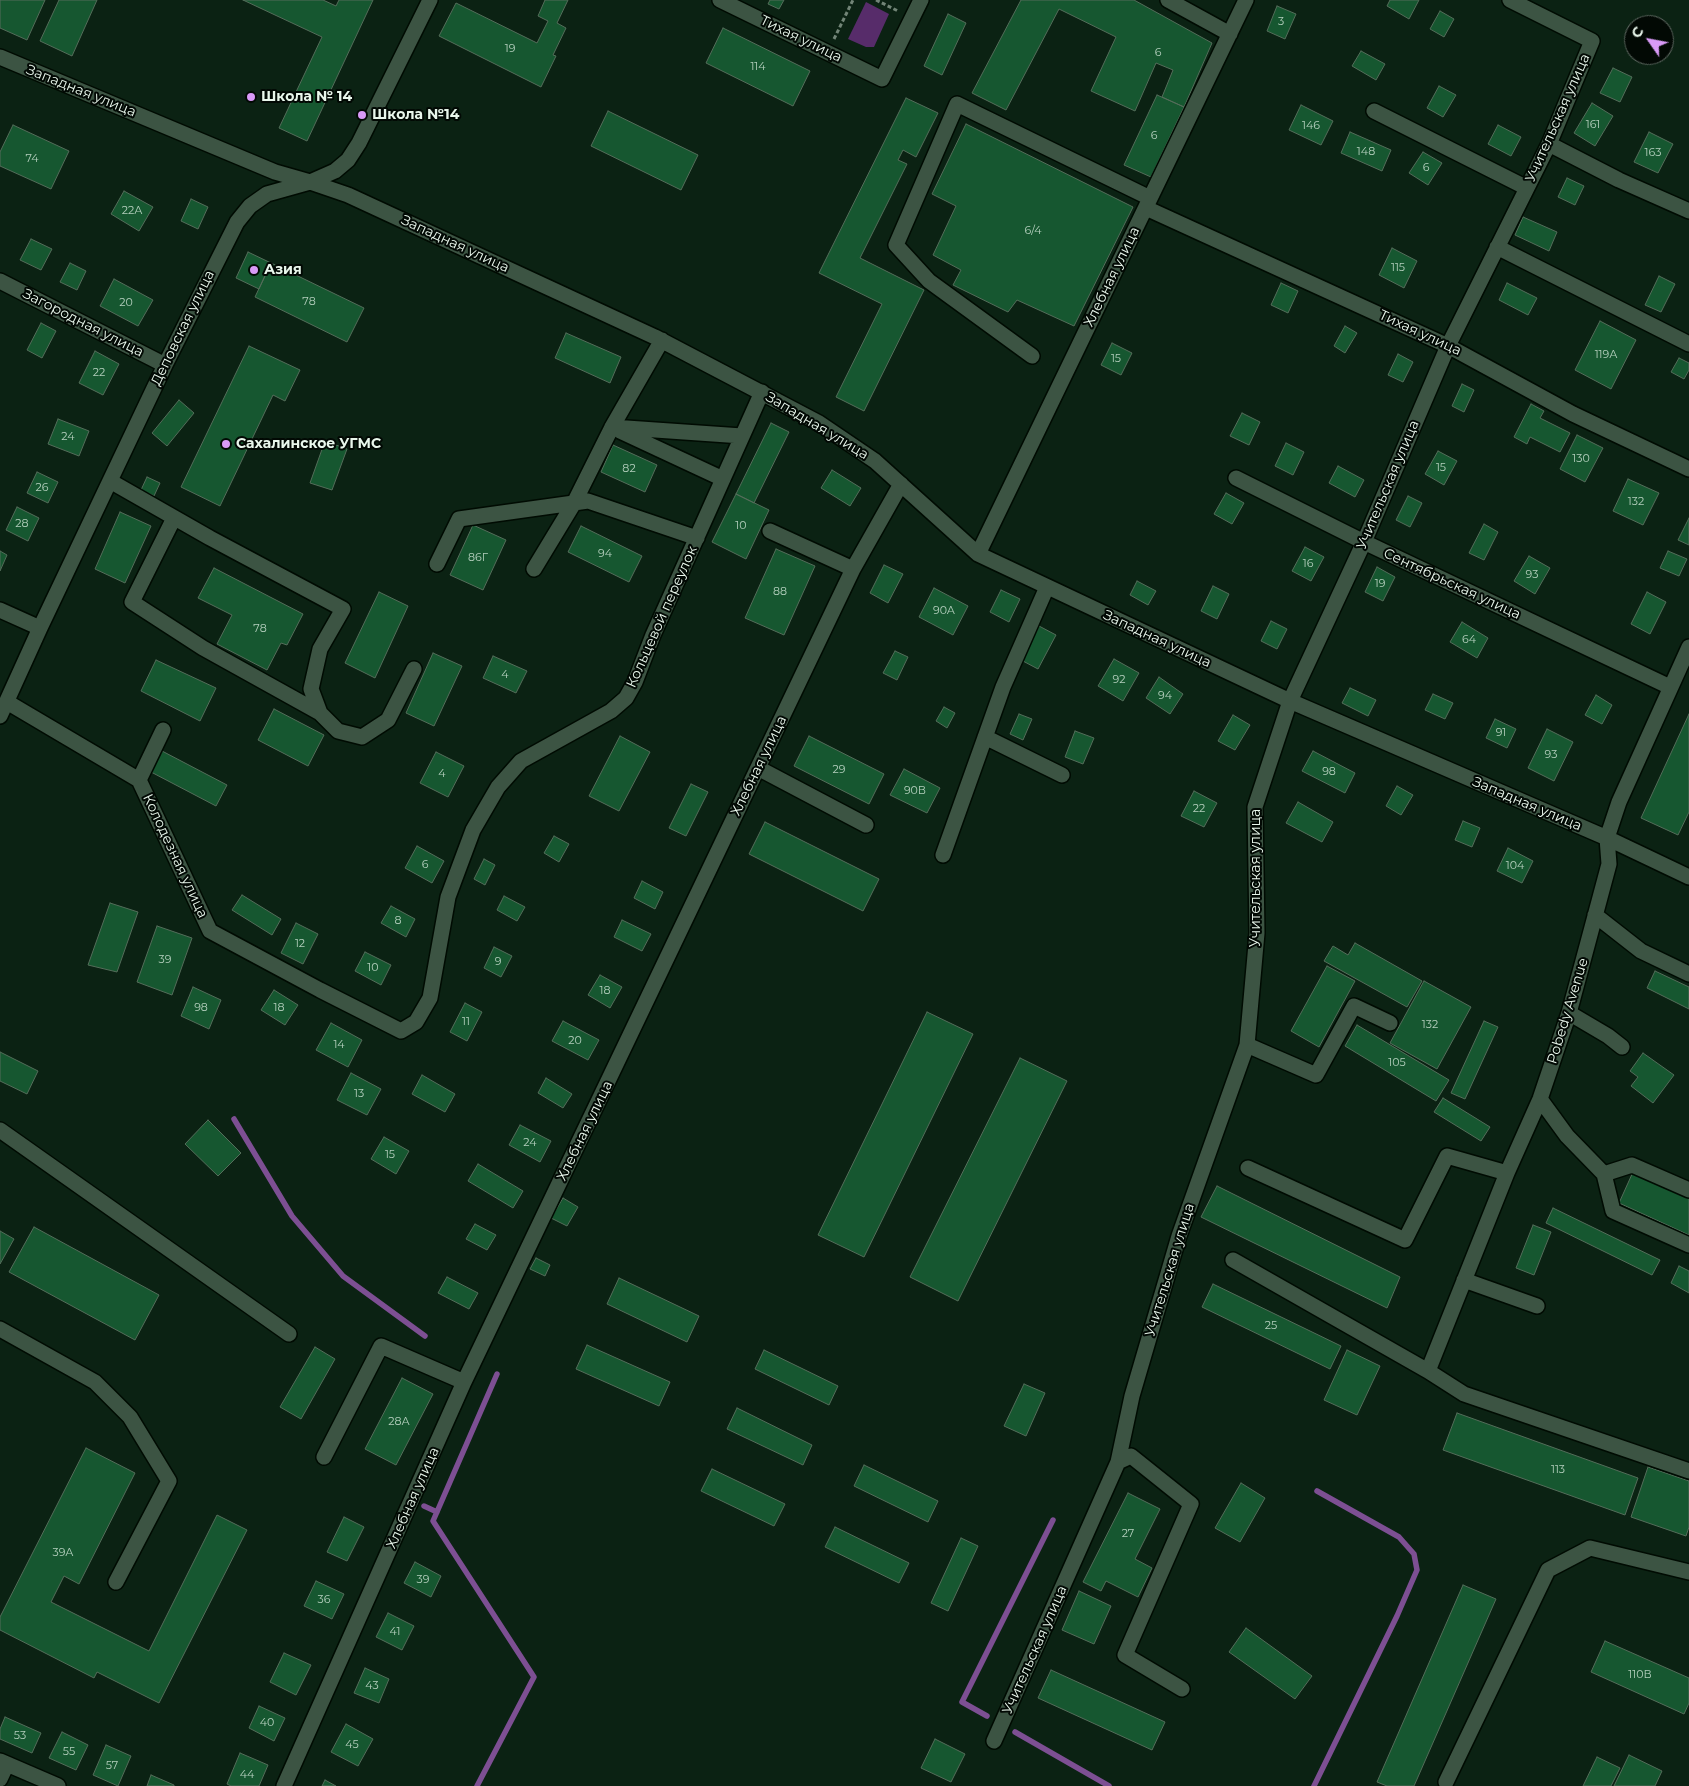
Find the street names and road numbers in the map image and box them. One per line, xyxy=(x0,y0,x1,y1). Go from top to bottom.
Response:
street label: Тихая улица xyxy=(757,12,845,66)
street label: Учительская улица xyxy=(1522,51,1594,185)
street label: Западная улица xyxy=(24,61,138,121)
street label: Западная улица xyxy=(398,212,512,276)
street label: Хлебная улица xyxy=(1081,224,1143,330)
street label: Деповская улица xyxy=(148,268,218,388)
street label: Загородная улица xyxy=(20,285,146,361)
street label: Тихая улица xyxy=(1376,307,1464,359)
street label: Западная улица xyxy=(763,389,871,463)
street label: Учительская улица xyxy=(1353,418,1423,552)
street label: Кольцевой переулок xyxy=(623,543,701,691)
street label: Сентябрьская улица xyxy=(1381,545,1523,623)
street label: Западная улица xyxy=(1100,607,1214,671)
street label: Хлебная улица xyxy=(728,713,790,819)
street label: Западная улица xyxy=(1470,773,1584,835)
street label: Колодезная улица xyxy=(139,791,211,921)
street label: Учительская улица xyxy=(1248,809,1264,947)
street label: Pobedy Avenue xyxy=(1544,956,1592,1066)
street label: Хлебная улица xyxy=(554,1078,616,1184)
street label: Учительская улица xyxy=(1142,1201,1198,1339)
street label: Хлебная улица xyxy=(383,1445,443,1551)
street label: Учительская улица xyxy=(999,1583,1071,1717)

